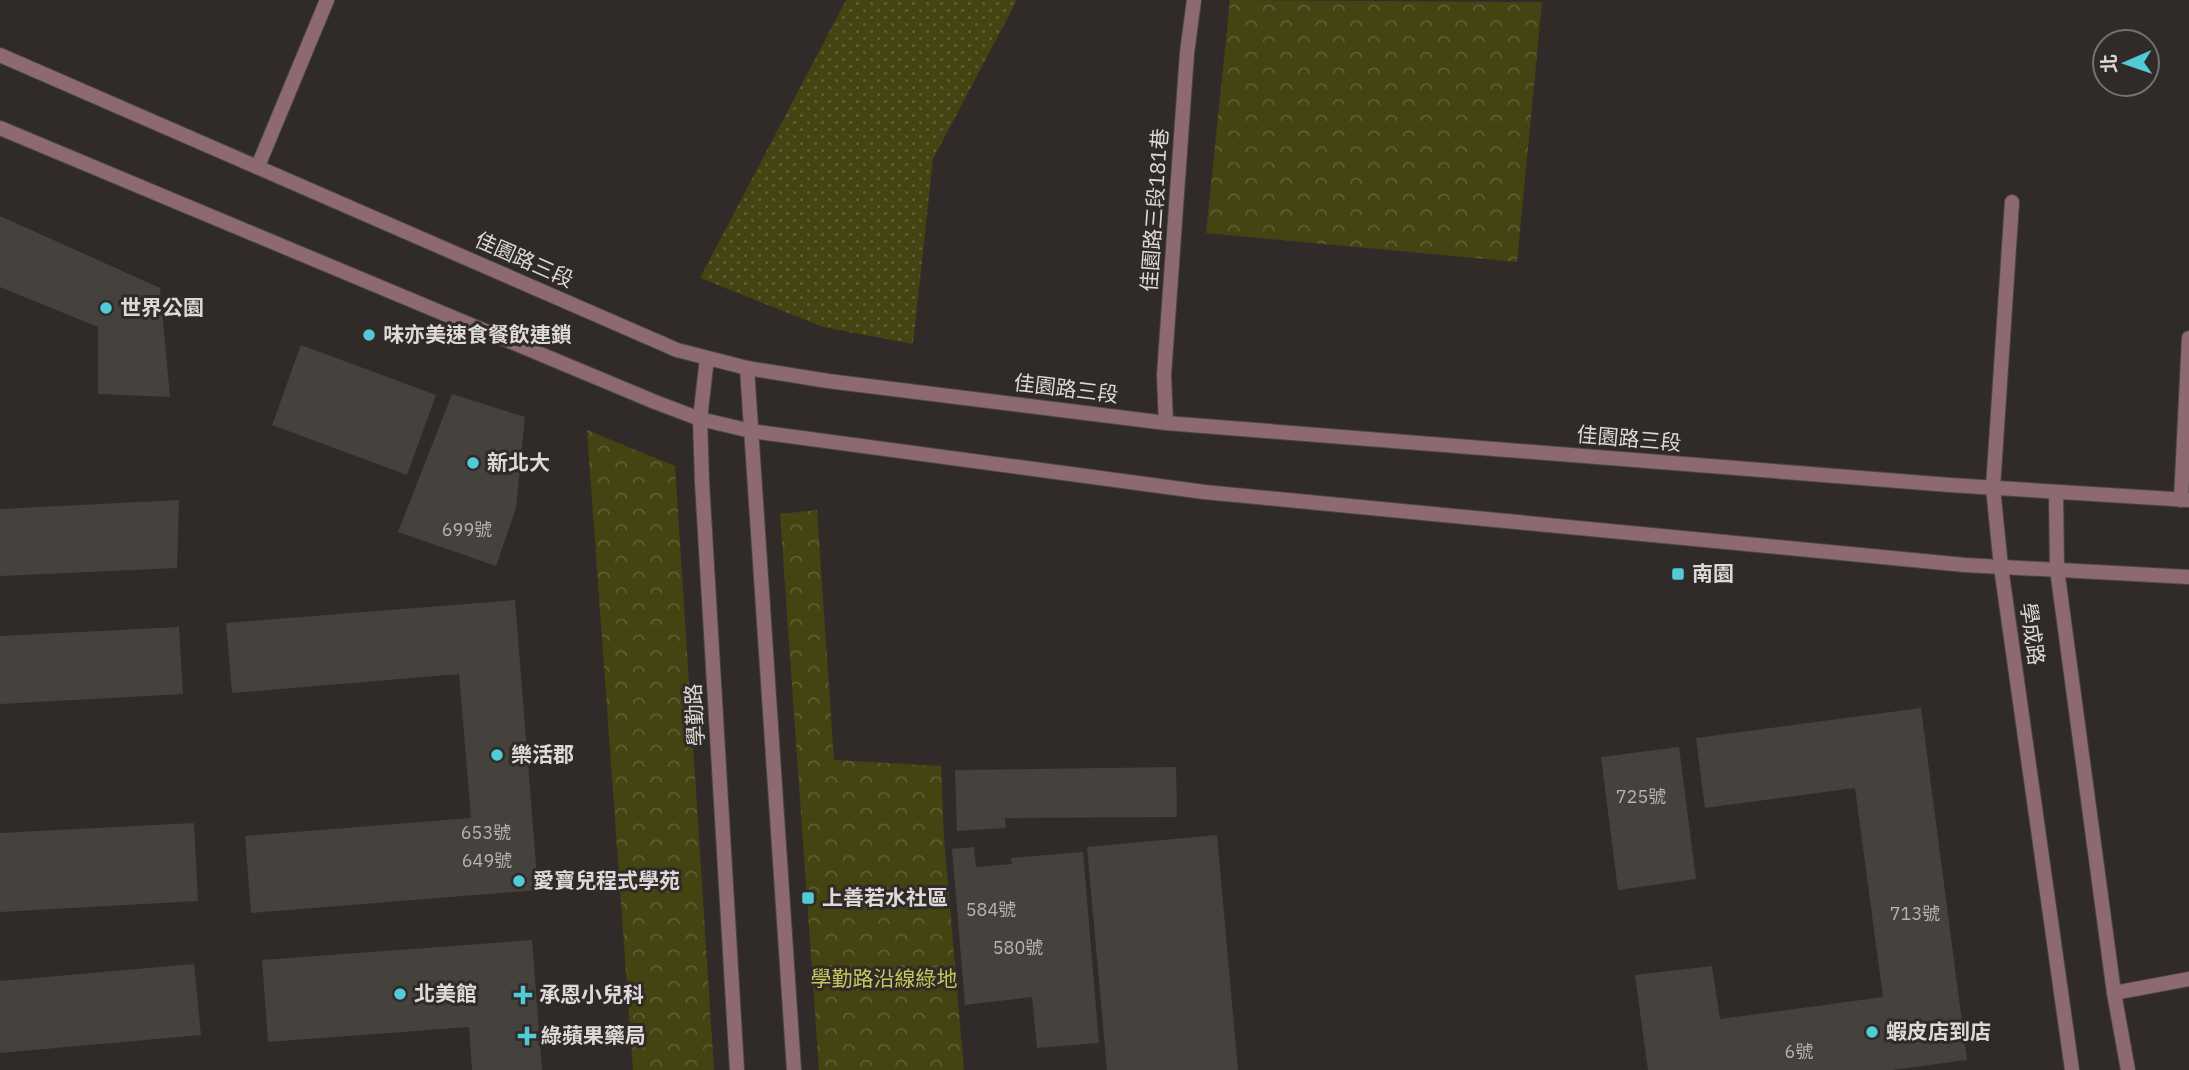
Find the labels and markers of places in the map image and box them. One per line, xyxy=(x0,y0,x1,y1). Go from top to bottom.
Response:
place label: 世界公園 xyxy=(120,293,204,321)
marker: 世界公園 xyxy=(98,300,114,316)
place label: 味亦美速食餐飲連鎖 xyxy=(383,320,572,348)
marker: 味亦美速食餐飲連鎖 xyxy=(361,327,377,343)
place label: 新北大 xyxy=(487,448,550,476)
marker: 新北大 xyxy=(465,455,481,471)
place label: 南園 xyxy=(1692,559,1734,587)
marker: 南園 xyxy=(1670,566,1686,582)
place label: 樂活郡 xyxy=(511,740,574,768)
marker: 樂活郡 xyxy=(489,747,505,763)
place label: 愛寶兒程式學苑 xyxy=(533,866,680,894)
marker: 愛寶兒程式學苑 xyxy=(511,873,527,889)
place label: 上善若水社區 xyxy=(822,883,948,911)
marker: 上善若水社區 xyxy=(800,890,816,906)
place label: 北美館 xyxy=(414,979,477,1007)
place label: 承恩小兒科 xyxy=(539,980,644,1008)
marker: 承恩小兒科 xyxy=(513,985,533,1005)
marker: 北美館 xyxy=(392,986,408,1002)
place label: 蝦皮店到店 xyxy=(1886,1017,1991,1045)
place label: 綠蘋果藥局 xyxy=(541,1021,646,1049)
marker: 蝦皮店到店 xyxy=(1864,1024,1880,1040)
marker: 綠蘋果藥局 xyxy=(519,1028,535,1044)

